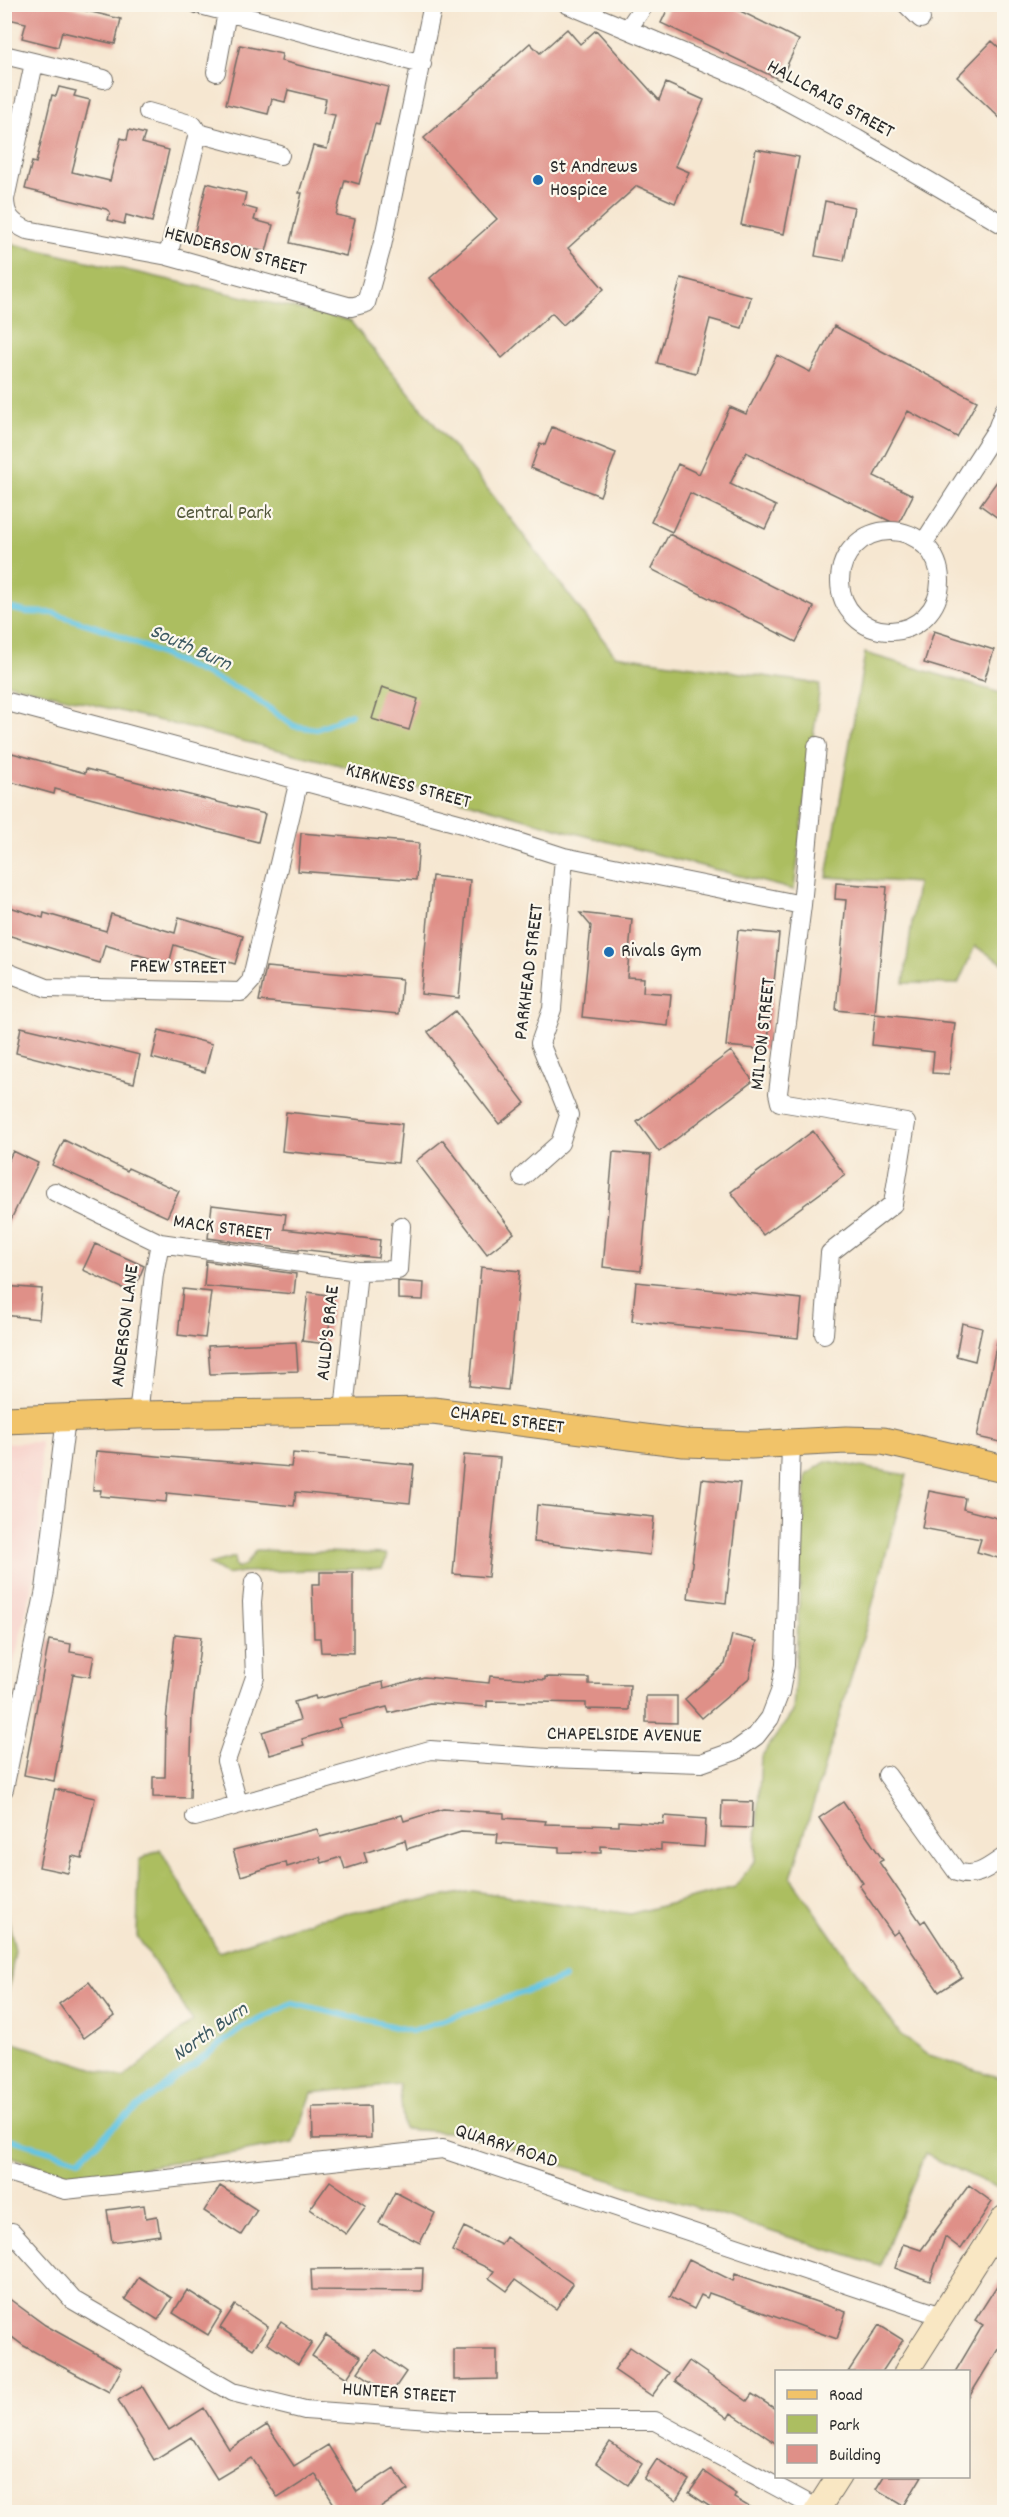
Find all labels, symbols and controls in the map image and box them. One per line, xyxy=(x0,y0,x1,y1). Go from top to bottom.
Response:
street label: HALLCRAIG STREET xyxy=(761,53,899,147)
place label: St Andrews Hospice xyxy=(550,154,638,205)
marker: St Andrews Hospice xyxy=(531,173,545,187)
street label: HENDERSON STREET xyxy=(161,220,309,284)
park label: Central Park xyxy=(176,500,272,528)
water label: South Burn xyxy=(144,618,237,681)
street label: KIRKNESS STREET xyxy=(342,757,474,817)
street label: PARKHEAD STREET xyxy=(508,902,552,1042)
place label: Rivals Gym xyxy=(621,938,702,966)
marker: Rivals Gym xyxy=(602,945,616,959)
street label: FREW STREET xyxy=(129,953,227,983)
street label: MILTON STREET xyxy=(744,976,784,1092)
street label: MACK STREET xyxy=(171,1208,273,1250)
street label: ANDERSON LANE xyxy=(105,1263,147,1389)
street label: AULD'S BRAE xyxy=(310,1284,348,1382)
street label: CHAPEL STREET xyxy=(448,1399,566,1443)
street label: CHAPELSIDE AVENUE xyxy=(546,1721,702,1751)
water label: North Burn xyxy=(167,1995,256,2070)
street label: QUARRY ROAD xyxy=(451,2117,561,2177)
legend xyxy=(775,2370,970,2478)
street label: HUNTER STREET xyxy=(341,2376,457,2412)
text: Road xyxy=(829,2384,863,2409)
text: Park xyxy=(829,2414,860,2439)
text: Building xyxy=(829,2444,881,2469)

